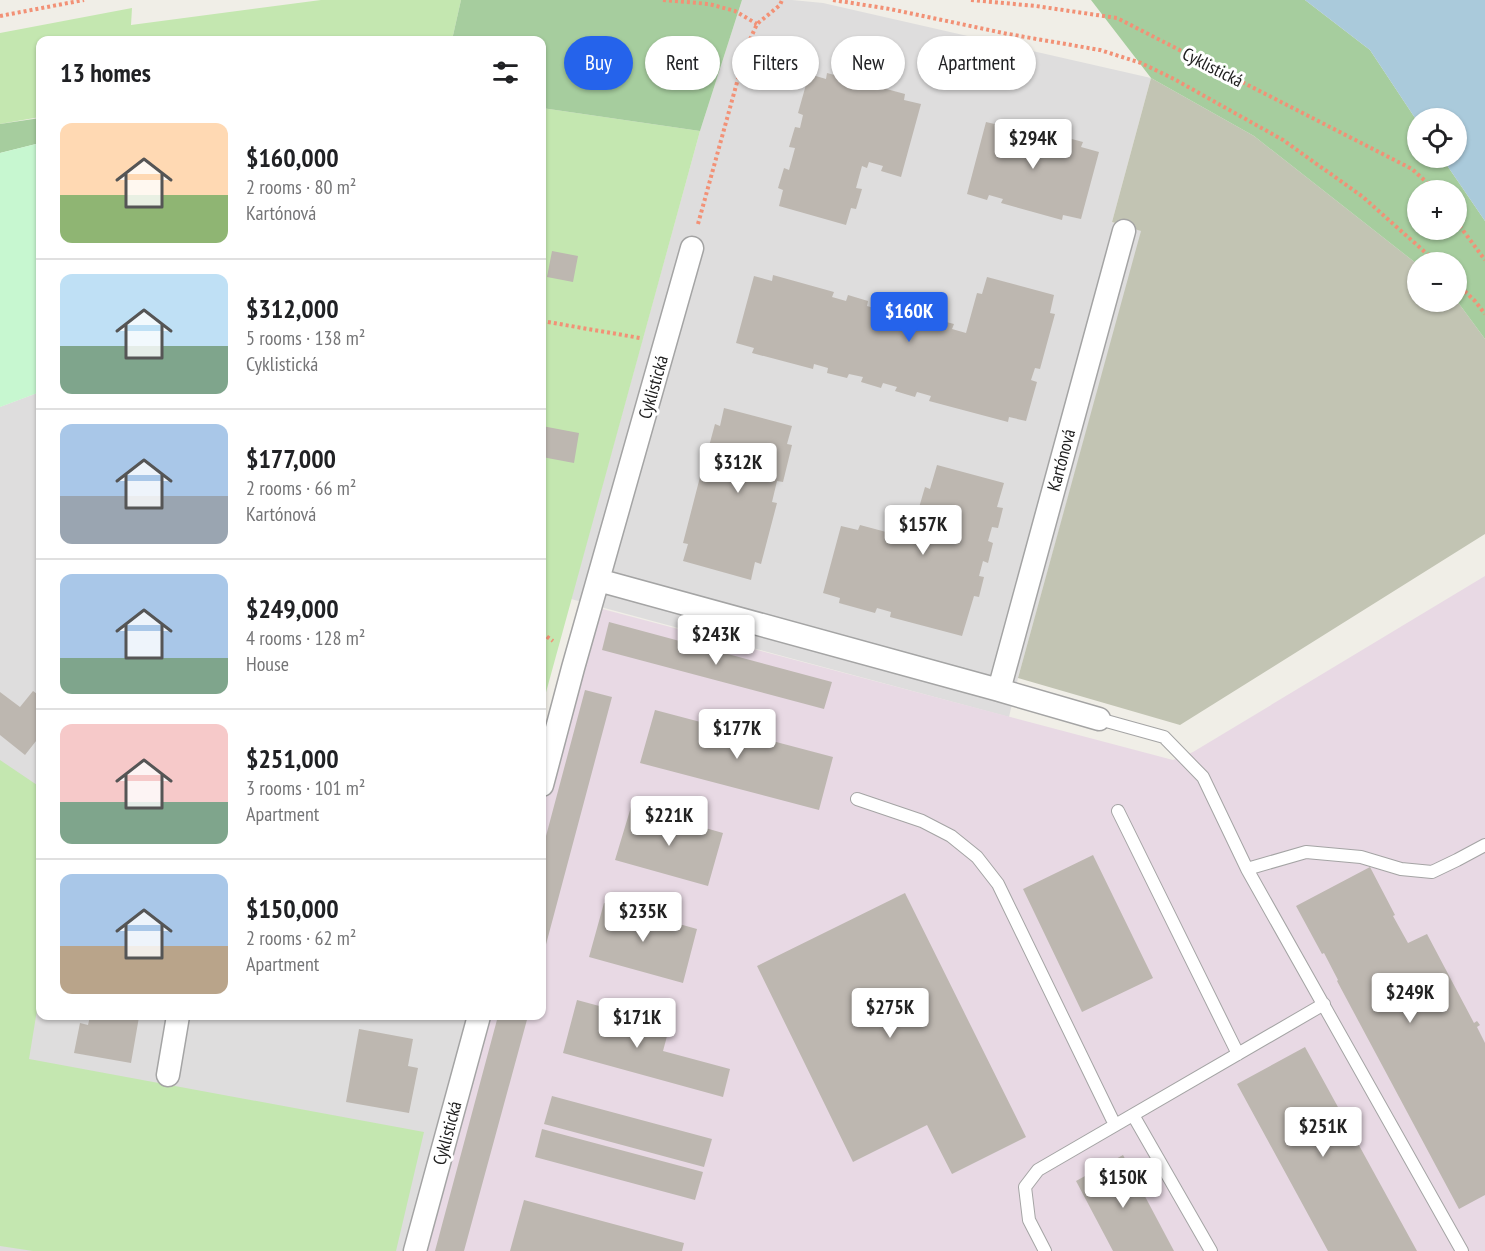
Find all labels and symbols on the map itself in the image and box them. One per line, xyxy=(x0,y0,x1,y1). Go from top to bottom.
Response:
street label: Cyklistická xyxy=(1179,42,1247,92)
pin: $294K xyxy=(991,119,1075,170)
pin: $160K xyxy=(867,292,951,343)
street label: Cyklistická xyxy=(633,353,673,421)
street label: Kartónová xyxy=(1042,426,1080,494)
pin: $312K xyxy=(696,443,780,494)
pin: $157K xyxy=(881,505,965,556)
pin: $243K xyxy=(674,615,758,666)
pin: $177K xyxy=(695,709,779,760)
pin: $221K xyxy=(627,796,711,847)
pin: $235K xyxy=(601,892,685,943)
pin: $249K xyxy=(1368,973,1452,1024)
pin: $275K xyxy=(848,988,932,1039)
pin: $171K xyxy=(595,998,679,1049)
street label: Cyklistická xyxy=(427,1099,467,1167)
pin: $251K xyxy=(1281,1107,1365,1158)
pin: $150K xyxy=(1081,1158,1165,1209)

